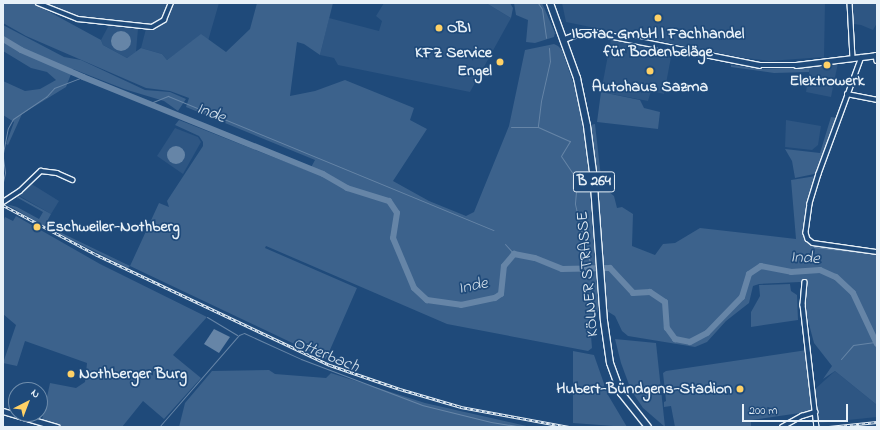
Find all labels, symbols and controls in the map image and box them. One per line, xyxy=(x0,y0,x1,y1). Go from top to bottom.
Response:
marker: Ibotac GmbH | Fachhandel für Bodenbeläge xyxy=(653,13,663,23)
place label: OBI xyxy=(447,18,471,38)
marker: OBI xyxy=(434,23,444,33)
place label: Ibotac GmbH | Fachhandel für Bodenbeläge xyxy=(572,24,744,62)
place label: KFZ Service Engel xyxy=(415,43,492,81)
marker: KFZ Service Engel xyxy=(495,57,505,67)
marker: Elektrowerk xyxy=(822,60,832,70)
marker: Autohaus Sazma xyxy=(645,66,655,76)
place label: Elektrowerk xyxy=(790,71,864,91)
place label: Autohaus Sazma xyxy=(592,77,708,97)
water label: Inde xyxy=(193,98,229,128)
road number: B 264 xyxy=(572,169,616,195)
street label: KÖLNER STRASSE xyxy=(573,210,603,338)
place label: Eschweiler-Nothberg xyxy=(46,217,180,237)
marker: Eschweiler-Nothberg xyxy=(31,221,43,233)
water label: Inde xyxy=(790,247,820,269)
water label: Inde xyxy=(457,273,489,299)
water label: Otterbach xyxy=(290,333,362,377)
place label: Nothberger Burg xyxy=(79,364,187,384)
marker: Nothberger Burg xyxy=(66,369,76,379)
place label: Hubert-Bündgens-Stadion xyxy=(556,379,732,399)
north arrow xyxy=(8,382,48,422)
marker: Hubert-Bündgens-Stadion xyxy=(735,384,745,394)
text: N xyxy=(27,385,43,402)
scale bar xyxy=(744,396,850,422)
text: 200 m xyxy=(749,402,778,420)

